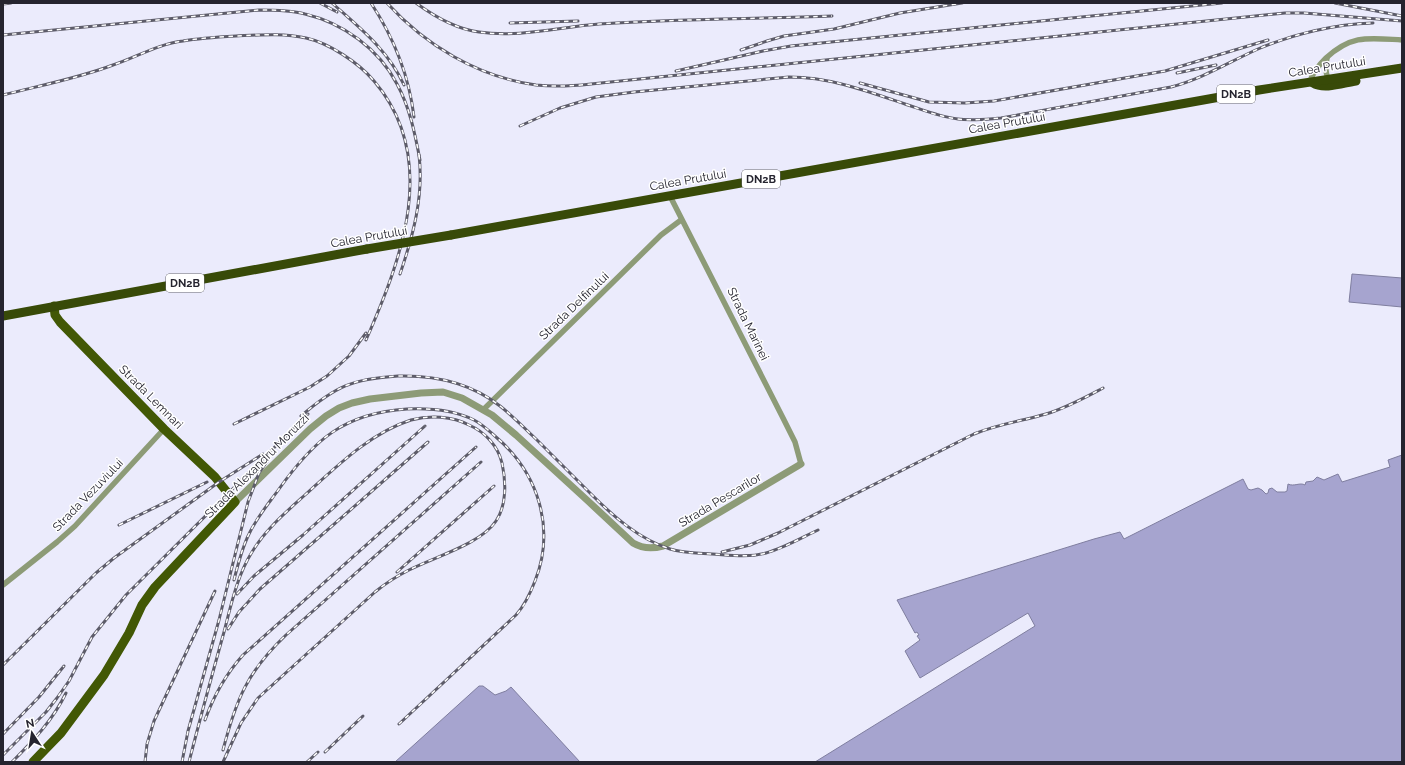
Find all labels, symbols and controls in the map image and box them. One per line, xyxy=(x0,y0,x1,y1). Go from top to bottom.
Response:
street label: Calea Prutului xyxy=(1288,54,1366,80)
road number: DN2B xyxy=(1217,85,1255,103)
street label: Calea Prutului xyxy=(968,109,1046,137)
street label: Calea Prutului xyxy=(649,166,727,194)
road number: DN2B xyxy=(742,170,780,188)
street label: Calea Prutului xyxy=(330,223,408,251)
street label: Strada Delfinului xyxy=(536,269,612,343)
road number: DN2B xyxy=(166,274,204,292)
street label: Strada Marinei xyxy=(724,285,772,363)
street label: Strada Lemnari xyxy=(116,362,186,432)
street label: Strada Alexandru Moruzzi xyxy=(202,411,312,521)
street label: Strada Vezuviului xyxy=(50,456,126,534)
street label: Strada Pescarilor xyxy=(676,469,764,530)
north arrow xyxy=(12,713,52,753)
text: N xyxy=(25,716,35,731)

